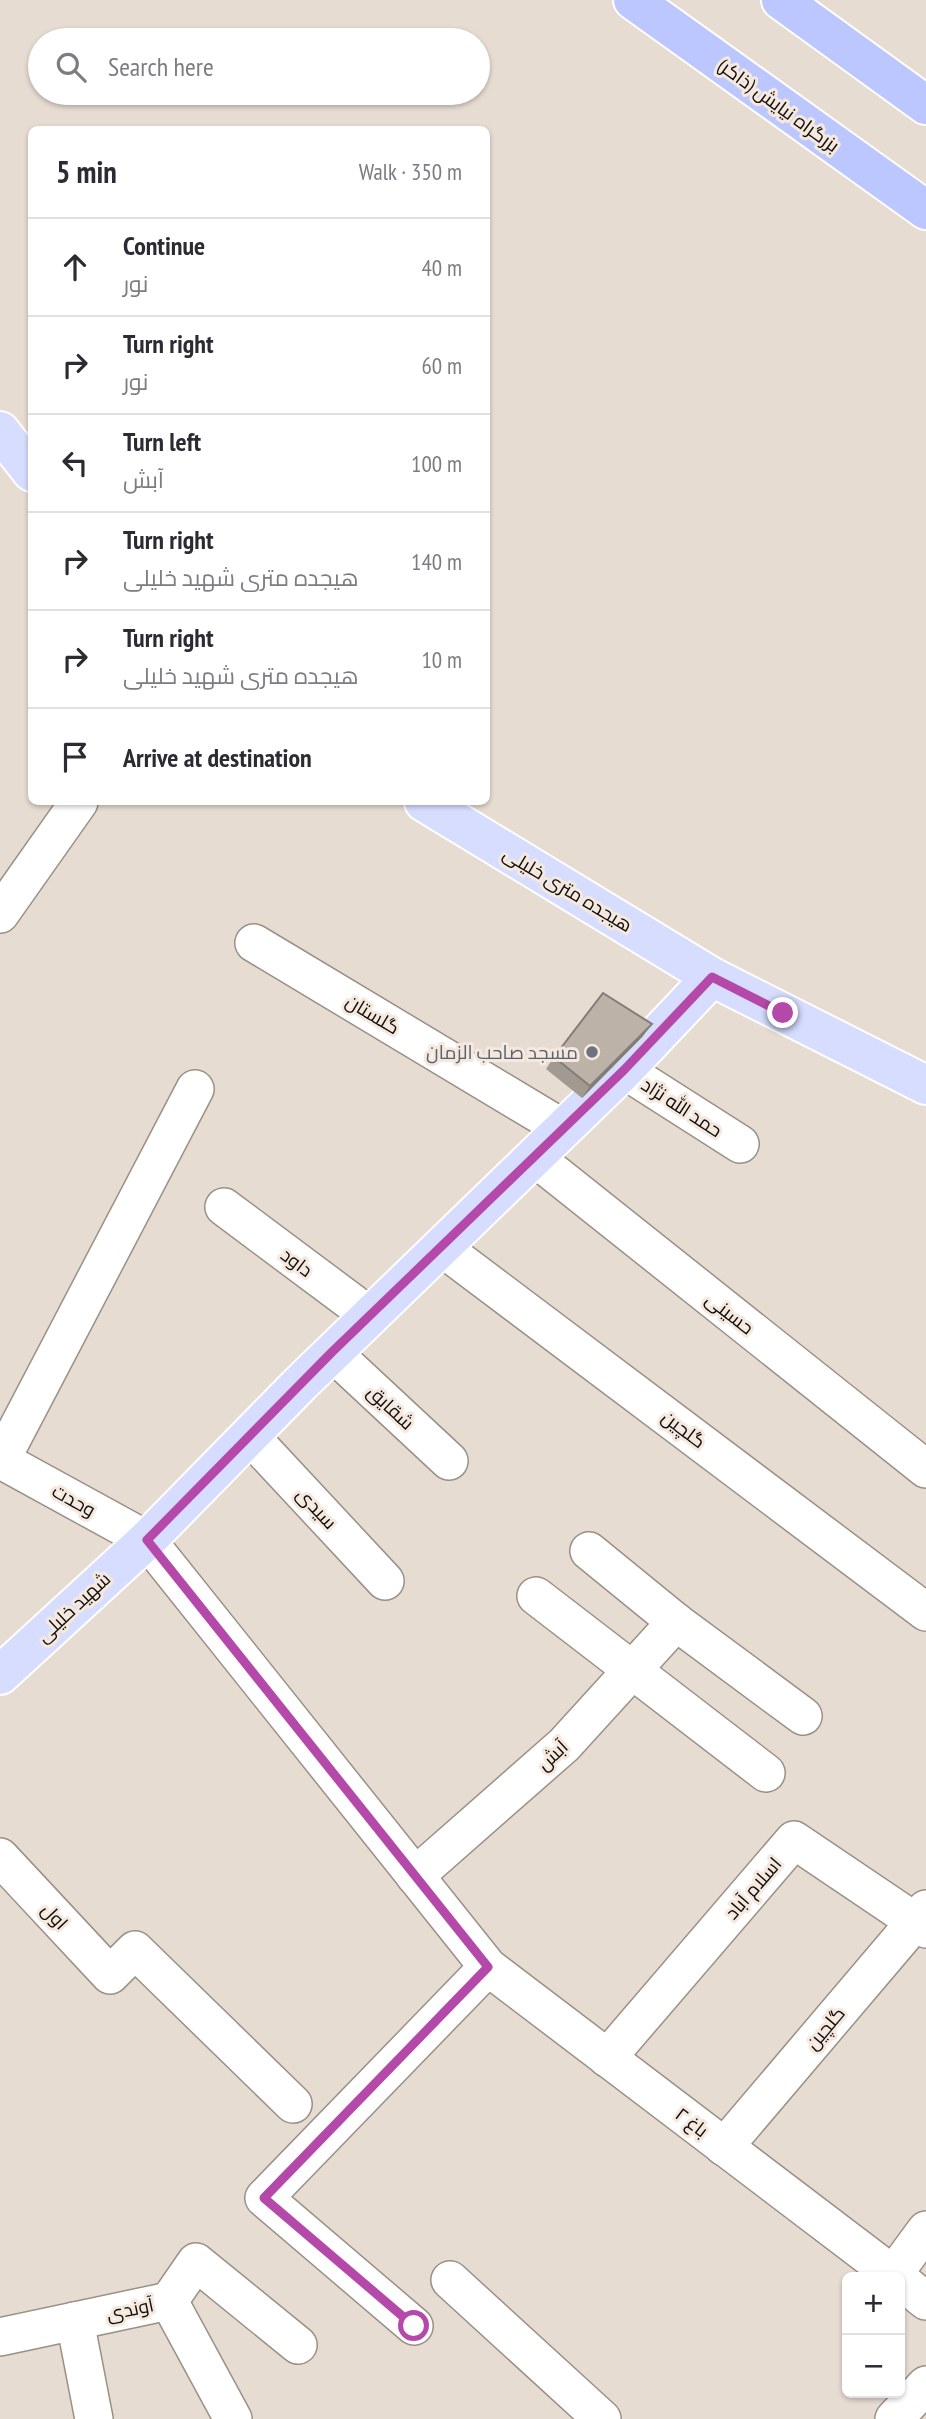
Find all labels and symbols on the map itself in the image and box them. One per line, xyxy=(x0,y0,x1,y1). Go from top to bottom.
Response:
street label: بزرگراه نیایش (ذاکر) xyxy=(714,53,844,157)
street label: هیجده متری خلیلی xyxy=(499,841,637,937)
street label: گلستان xyxy=(342,989,404,1039)
route end xyxy=(767,997,798,1028)
place label: مسجد صاحب الزمان xyxy=(426,1040,578,1064)
marker: مسجد صاحب الزمان xyxy=(584,1044,600,1060)
street label: حمد الله نژاد xyxy=(637,1072,727,1142)
street label: داود xyxy=(276,1242,318,1282)
street label: حسینی xyxy=(701,1287,759,1339)
street label: شقایق xyxy=(362,1379,419,1435)
street label: گلچین xyxy=(657,1405,711,1454)
street label: وحدت xyxy=(48,1478,100,1522)
street label: سیدی xyxy=(292,1482,342,1534)
street label: شهید خلیلی xyxy=(31,1567,115,1647)
street label: آبش xyxy=(531,1735,573,1775)
street label: اسلام آباد xyxy=(720,1852,788,1925)
street label: اول xyxy=(37,1898,73,1934)
street label: گلچین xyxy=(800,2002,851,2055)
street label: باغ ۲ xyxy=(670,2102,713,2144)
street label: آوندی xyxy=(104,2292,156,2326)
route start xyxy=(398,2310,429,2341)

